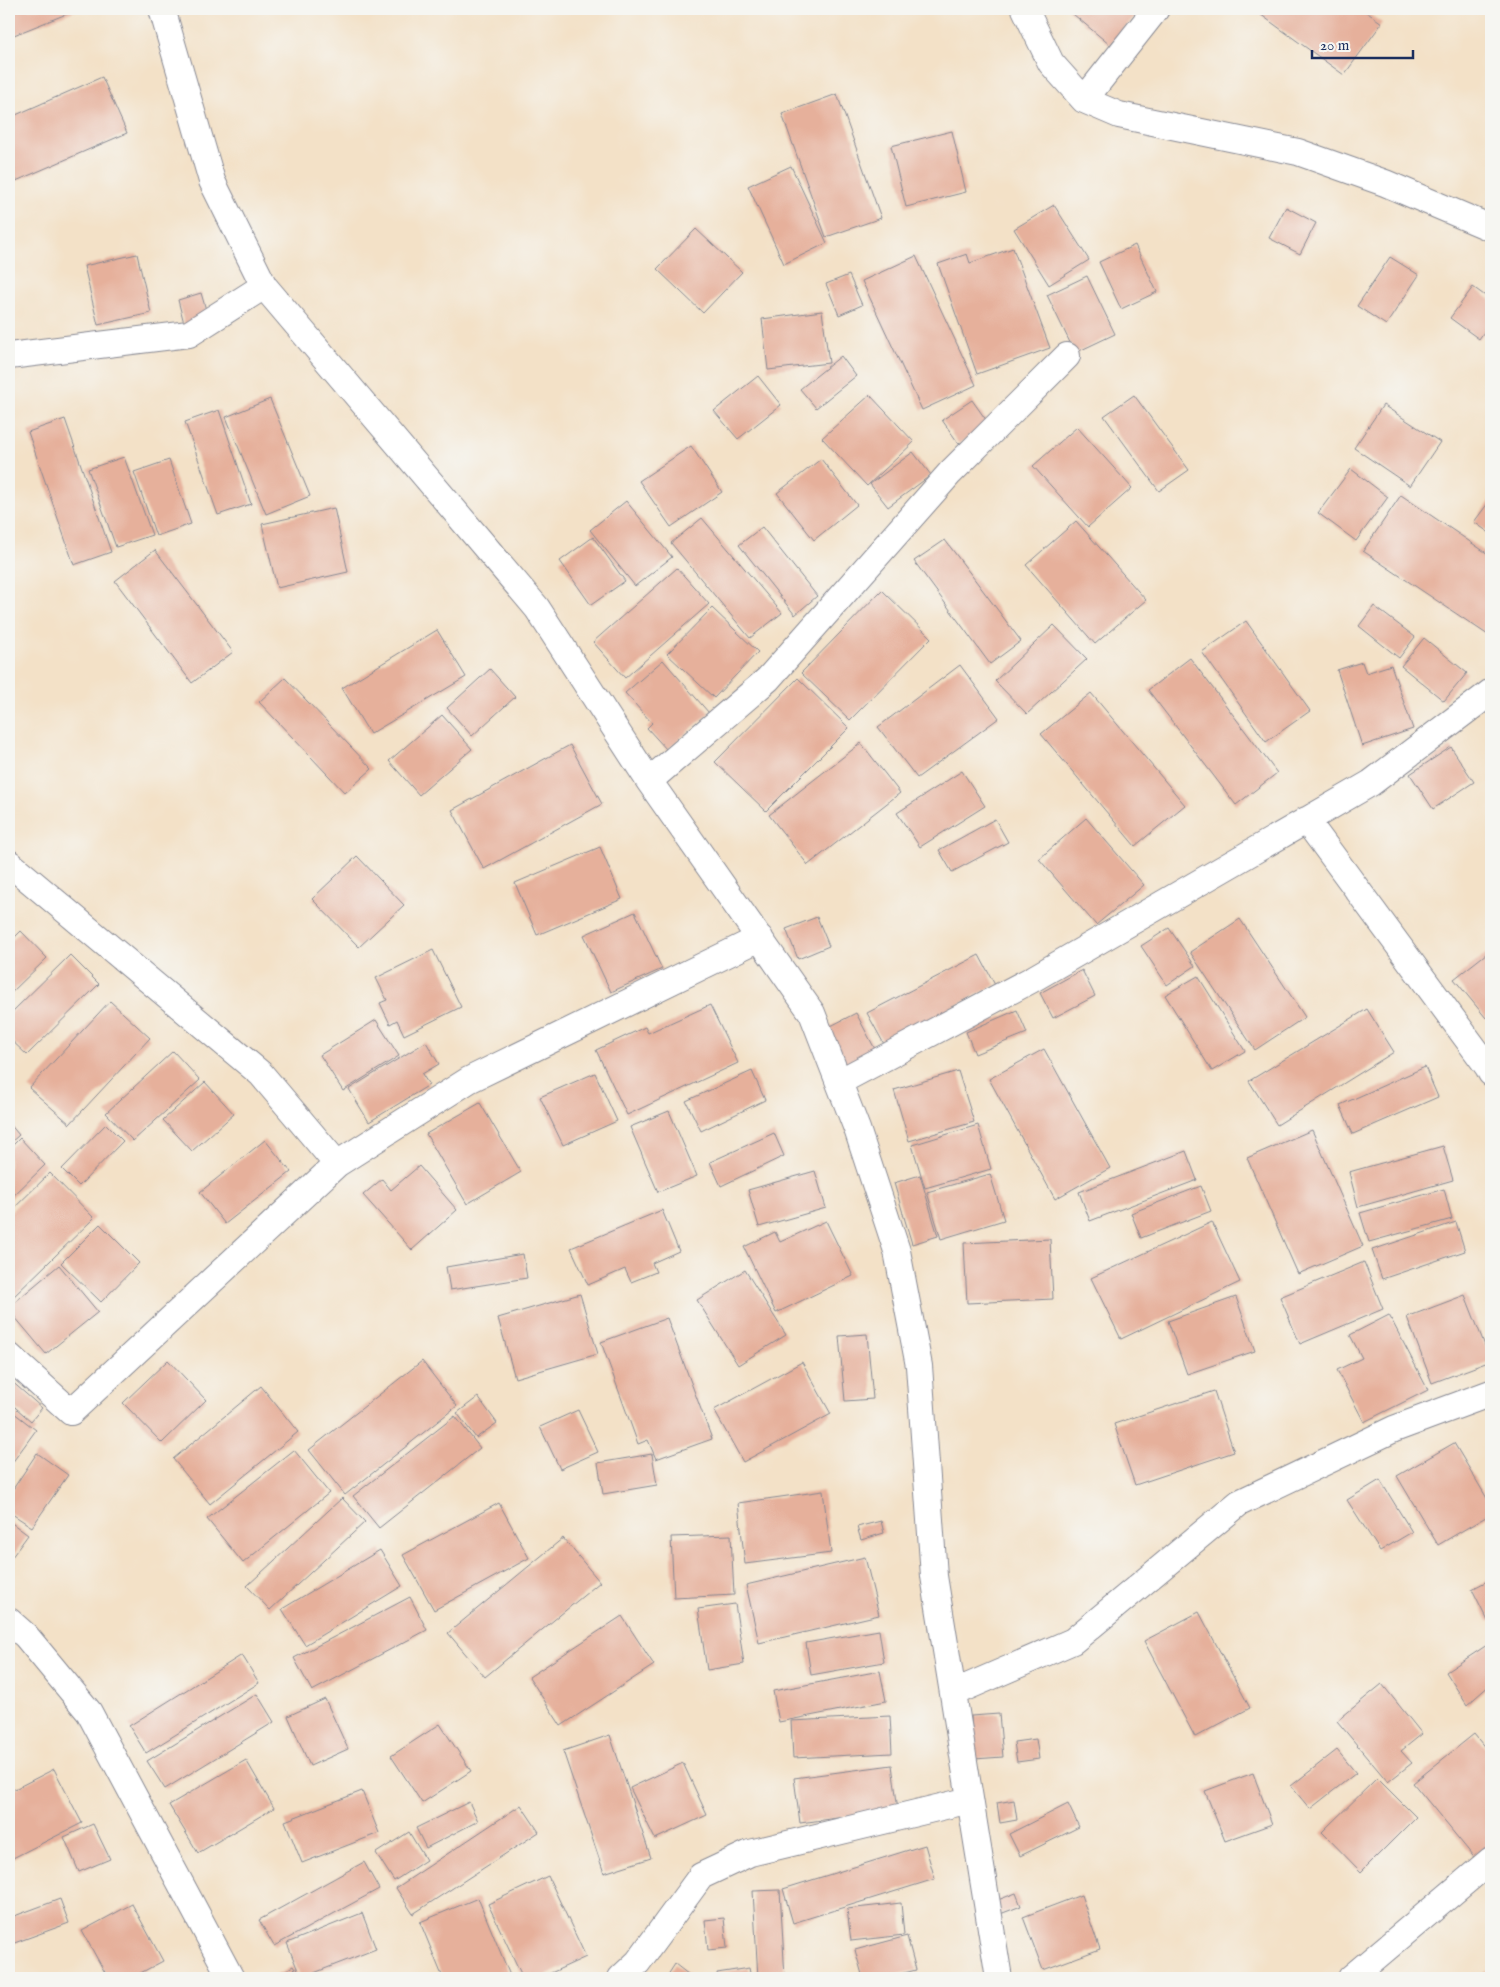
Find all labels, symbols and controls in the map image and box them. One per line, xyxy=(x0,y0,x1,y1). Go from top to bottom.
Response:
scale bar xyxy=(1312,28,1414,60)
text: 20 m xyxy=(1320,36,1350,55)

